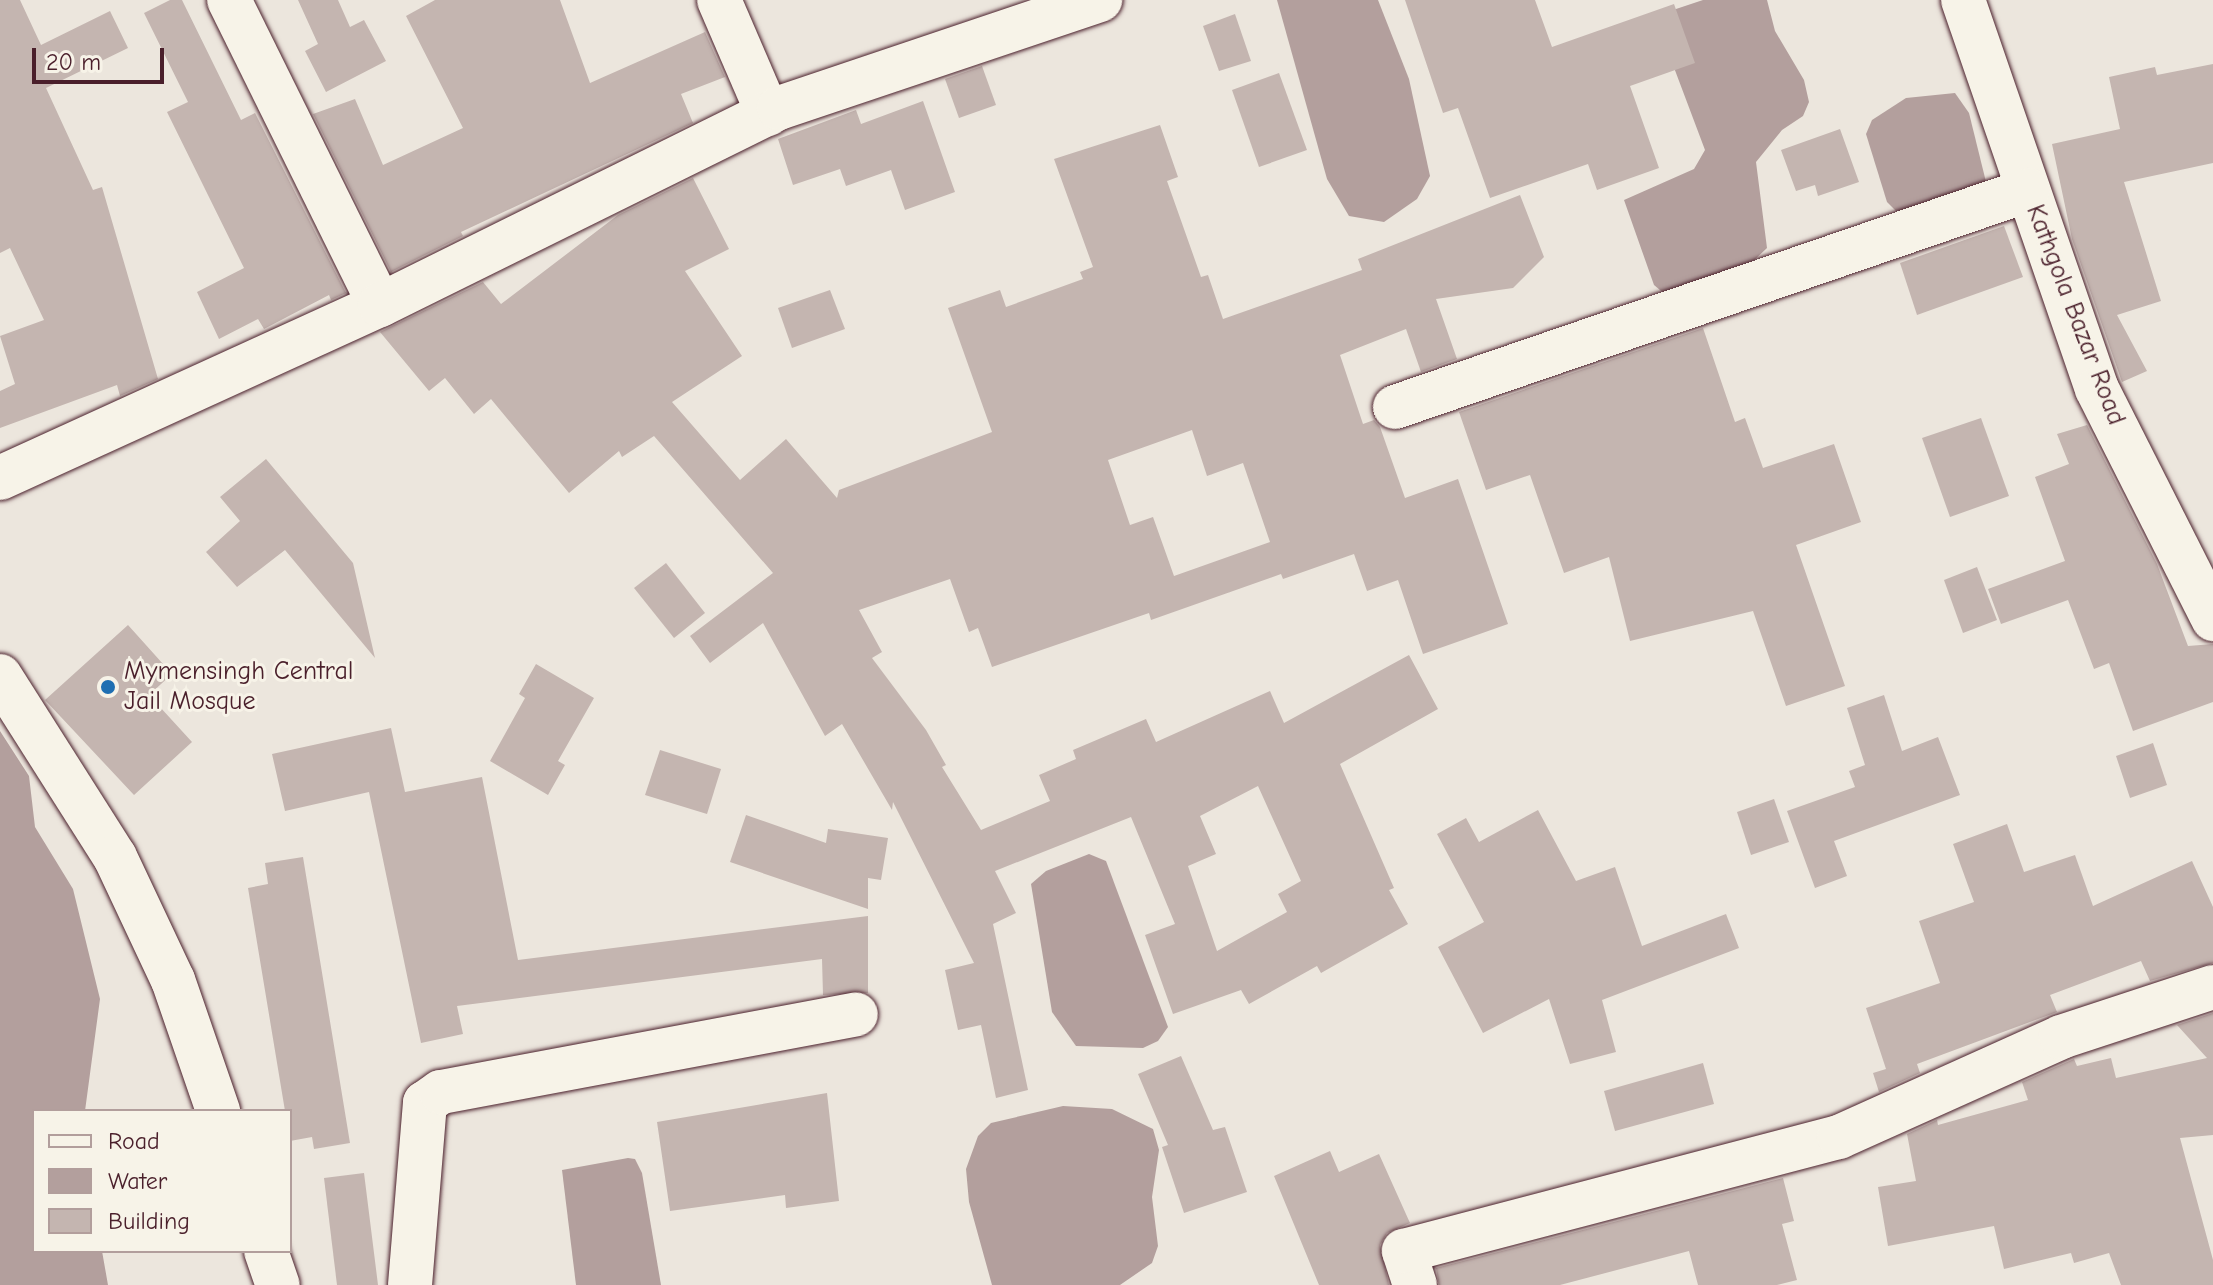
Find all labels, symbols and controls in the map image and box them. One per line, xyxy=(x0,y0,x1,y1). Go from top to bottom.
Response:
scale bar xyxy=(36,32,168,82)
text: 20 m xyxy=(46,48,101,76)
street label: Kathgola Bazar Road xyxy=(2019,200,2131,430)
place label: Mymensingh Central Jail Mosque xyxy=(124,656,354,718)
marker: Mymensingh Central Jail Mosque xyxy=(99,678,117,696)
legend xyxy=(32,1109,292,1253)
text: Road xyxy=(108,1127,160,1155)
text: Water xyxy=(108,1167,167,1195)
text: Building xyxy=(108,1207,190,1235)

